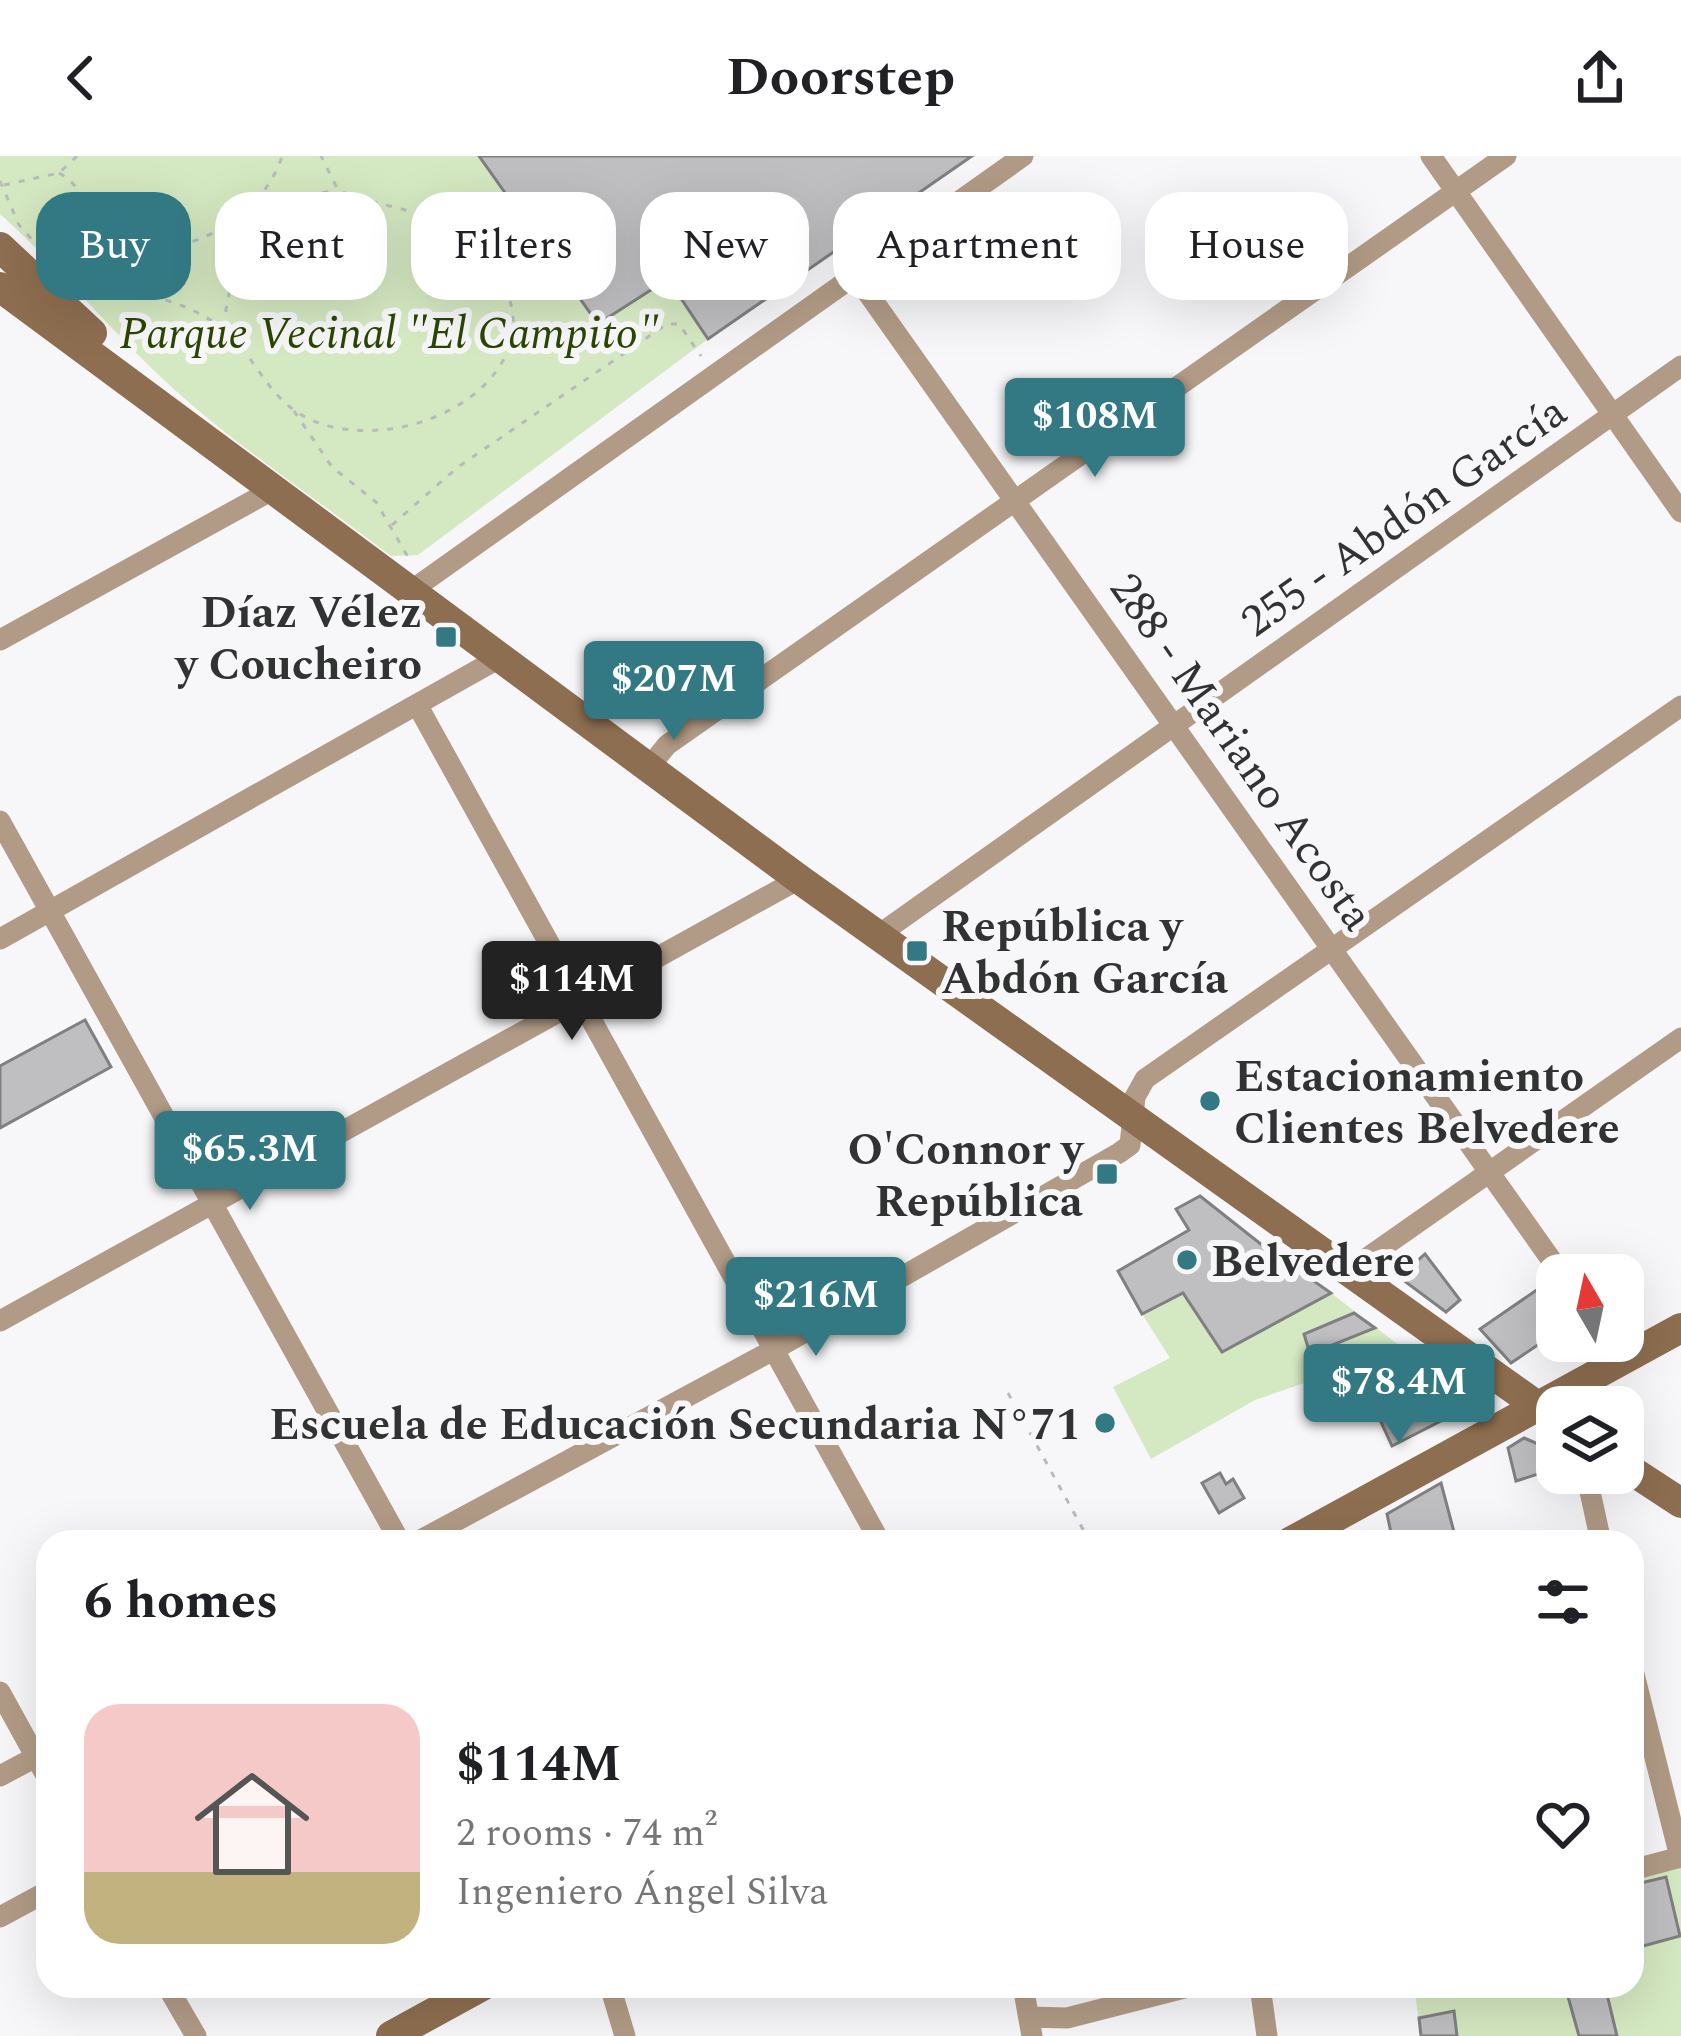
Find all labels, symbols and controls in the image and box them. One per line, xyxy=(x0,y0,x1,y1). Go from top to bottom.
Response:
text: Doorstep xyxy=(726,37,955,119)
icon: back xyxy=(48,45,114,111)
icon: share xyxy=(1567,45,1633,111)
chip: Buy xyxy=(36,192,191,300)
chip: Rent xyxy=(215,192,387,300)
chip: Filters xyxy=(411,192,616,300)
chip: New xyxy=(640,192,809,300)
chip: Apartment xyxy=(833,192,1121,300)
chip: House xyxy=(1145,192,1348,300)
park label: Parque Vecinal "El Campito" xyxy=(120,300,659,369)
pin: $108M xyxy=(1011,378,1179,480)
street label: 255 - Abdón García xyxy=(1227,379,1582,655)
text: $108M xyxy=(1032,387,1158,446)
street label: 288 - Mariano Acosta xyxy=(1091,559,1391,946)
place label: Díaz Vélez y Coucheiro xyxy=(174,579,422,700)
marker: Díaz Vélez y Coucheiro xyxy=(433,624,459,650)
pin: $207M xyxy=(590,641,758,743)
text: $207M xyxy=(611,650,737,709)
place label: República y Abdón García xyxy=(941,893,1228,1014)
marker: República y Abdón García xyxy=(904,938,930,964)
pin: $114M xyxy=(488,941,656,1043)
text: $114M xyxy=(509,950,635,1009)
place label: Estacionamiento Clientes Belvedere xyxy=(1234,1043,1620,1164)
marker: Estacionamiento Clientes Belvedere xyxy=(1197,1088,1223,1114)
pin: $65.3M xyxy=(152,1111,348,1213)
place label: O'Connor y República xyxy=(848,1116,1086,1237)
text: $65.3M xyxy=(182,1120,318,1179)
marker: O'Connor y República xyxy=(1094,1161,1120,1187)
place label: Belvedere xyxy=(1211,1228,1415,1297)
marker: Belvedere xyxy=(1174,1247,1200,1273)
north arrow xyxy=(1536,1254,1644,1362)
map controls xyxy=(1536,1254,1644,1494)
pin: $216M xyxy=(732,1257,900,1359)
text: $216M xyxy=(753,1266,879,1325)
pin: $78.4M xyxy=(1301,1344,1497,1446)
text: $78.4M xyxy=(1331,1353,1467,1412)
button: layers xyxy=(1536,1386,1644,1494)
place label: Escuela de Educación Secundaria N°71 xyxy=(269,1391,1081,1460)
marker: Escuela de Educación Secundaria N°71 xyxy=(1092,1410,1118,1436)
text: 6 homes xyxy=(84,1563,278,1641)
icon: filters xyxy=(1530,1569,1596,1635)
text: $114M xyxy=(456,1726,621,1804)
icon: home xyxy=(180,1752,324,1896)
icon: heart xyxy=(1530,1791,1596,1857)
text: 2 rooms · 74 m² xyxy=(456,1804,717,1863)
text: Ingeniero Ángel Silva xyxy=(456,1863,828,1922)

